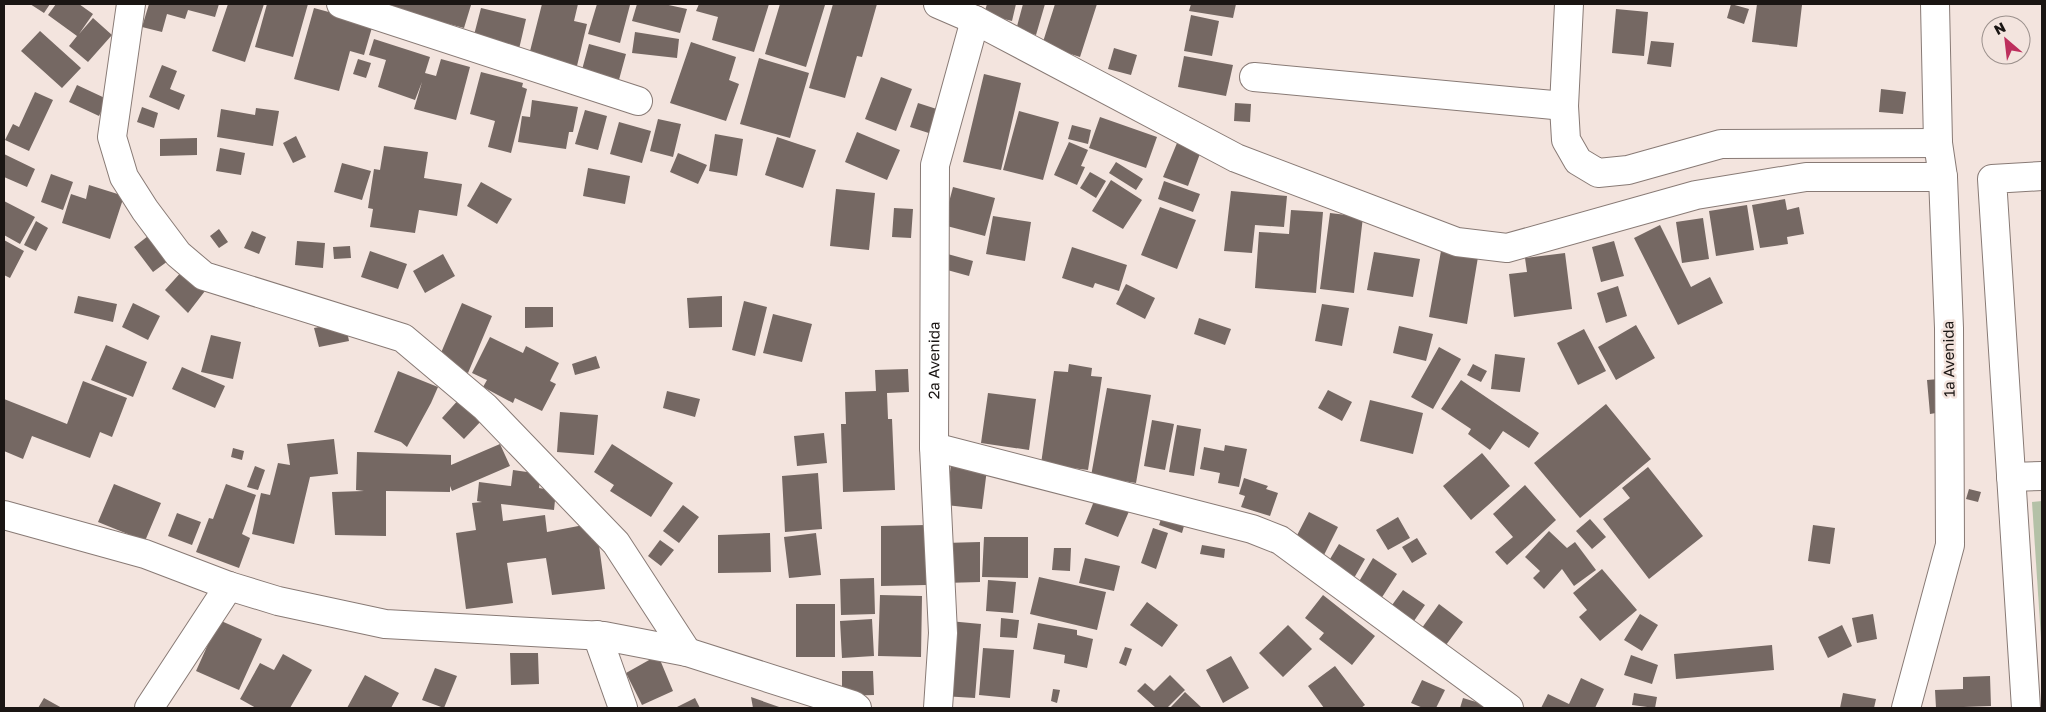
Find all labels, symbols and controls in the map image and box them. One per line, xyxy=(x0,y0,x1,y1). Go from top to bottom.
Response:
north arrow xyxy=(1981,15,2031,65)
text: N xyxy=(1991,18,2008,38)
street label: 2a Avenida xyxy=(924,321,942,399)
street label: 1a Avenida xyxy=(1938,321,1958,397)

